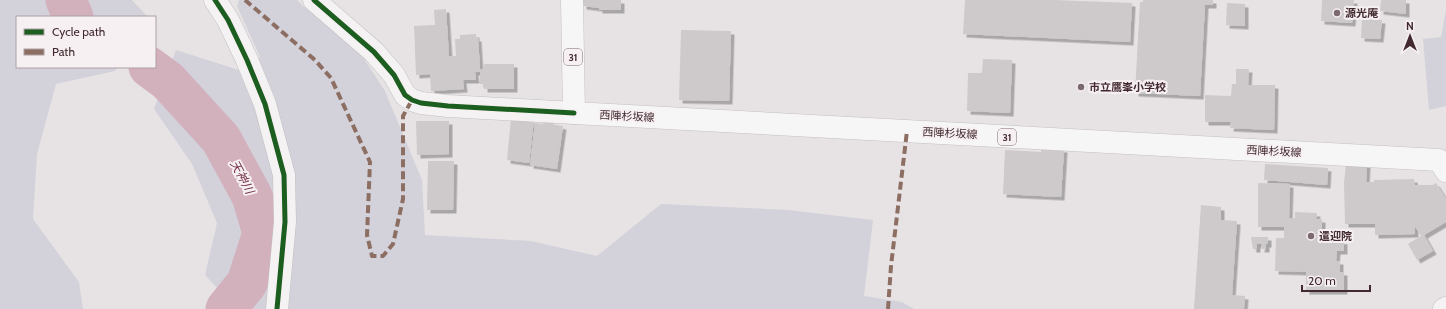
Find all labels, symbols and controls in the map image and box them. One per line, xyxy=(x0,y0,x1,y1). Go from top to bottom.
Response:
place label: 源光庵 xyxy=(1345,6,1379,20)
marker: 源光庵 xyxy=(1332,8,1342,18)
legend xyxy=(16,16,156,68)
north arrow xyxy=(1390,16,1430,56)
text: N xyxy=(1406,19,1414,33)
text: Cycle path xyxy=(52,24,105,39)
text: Path xyxy=(52,44,75,59)
road number: 31 xyxy=(564,49,582,65)
place label: 市立鷹峯小学校 xyxy=(1089,80,1166,94)
marker: 市立鷹峯小学校 xyxy=(1076,82,1086,92)
street label: 西陣杉坂線 xyxy=(599,108,655,124)
street label: 西陣杉坂線 xyxy=(922,125,978,141)
road number: 31 xyxy=(998,129,1016,145)
street label: 西陣杉坂線 xyxy=(1246,143,1302,159)
water label: 天神川 xyxy=(227,157,258,198)
place label: 遣迎院 xyxy=(1319,229,1352,243)
marker: 遣迎院 xyxy=(1306,231,1316,241)
scale bar xyxy=(1302,267,1370,293)
text: 20 m xyxy=(1308,273,1336,288)

